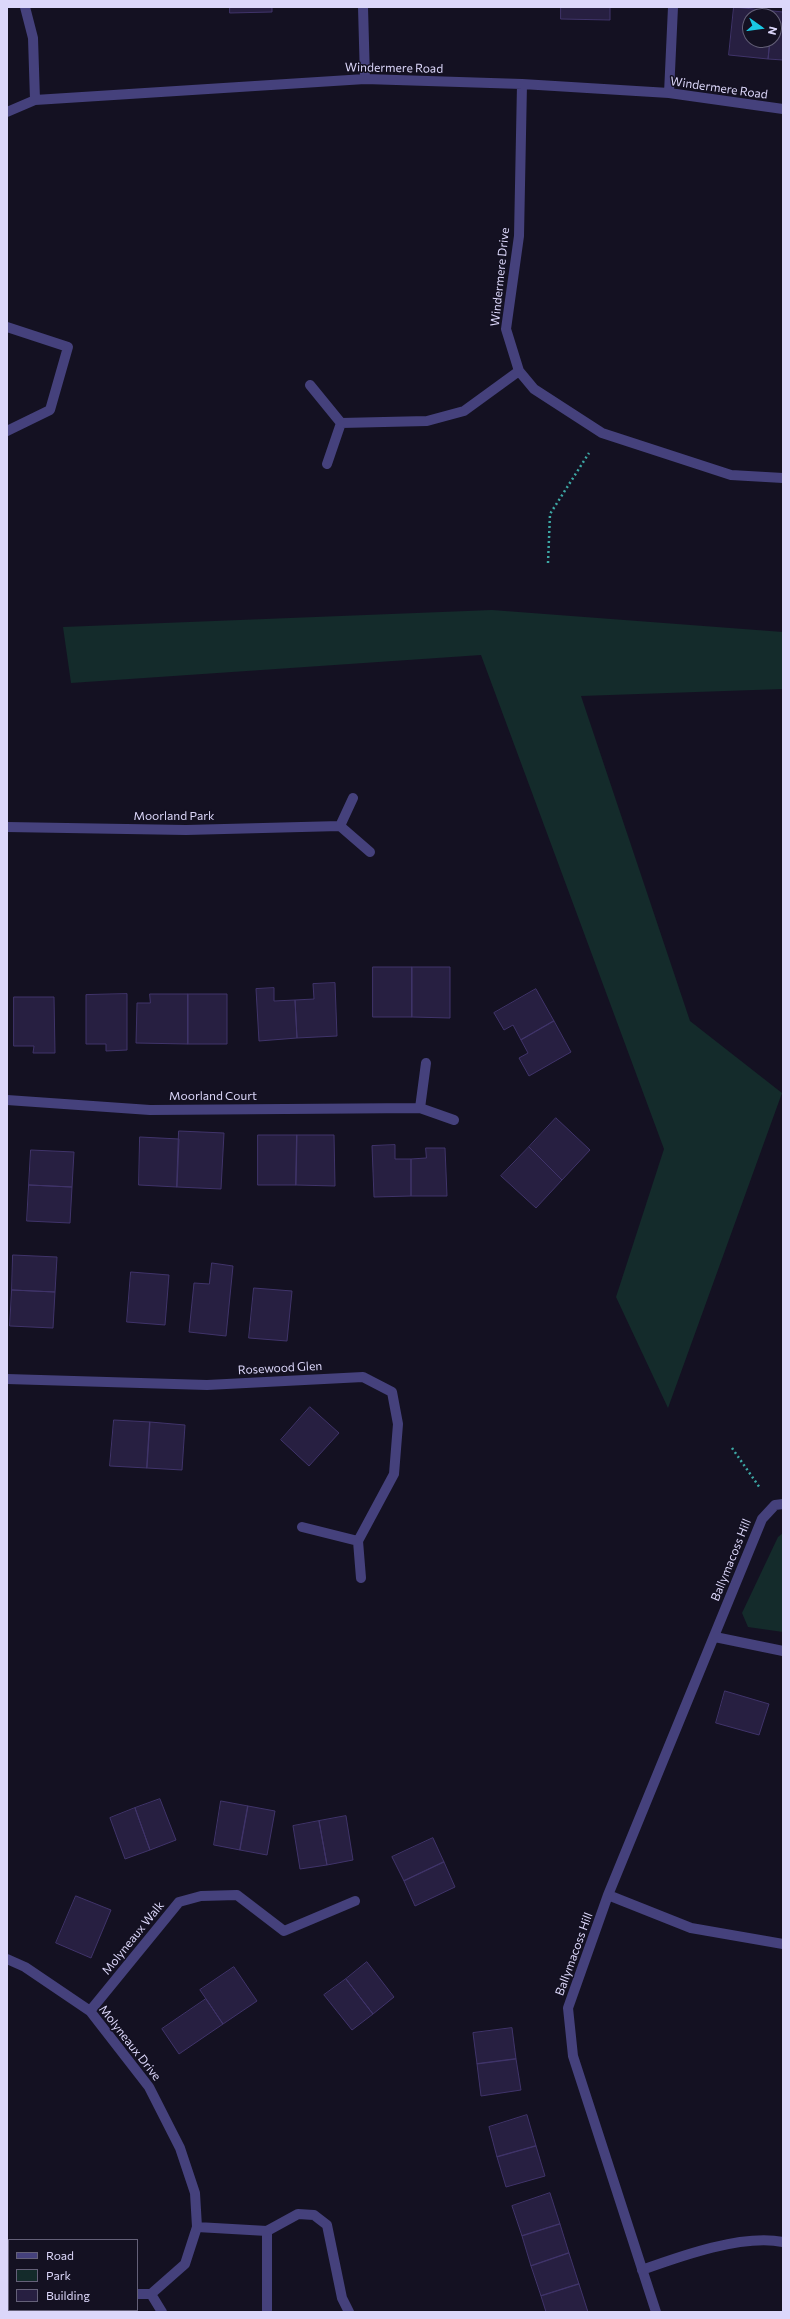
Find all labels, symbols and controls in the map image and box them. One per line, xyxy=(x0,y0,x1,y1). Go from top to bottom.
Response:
north arrow xyxy=(742,8,782,48)
text: N xyxy=(766,25,780,36)
street label: Windermere Road xyxy=(345,60,443,76)
street label: Windermere Road xyxy=(669,74,769,102)
street label: Windermere Drive xyxy=(488,227,512,327)
street label: Moorland Park xyxy=(133,809,215,823)
street label: Moorland Court xyxy=(169,1089,257,1103)
street label: Rosewood Glen xyxy=(238,1359,322,1377)
street label: Ballymacoss Hill xyxy=(708,1517,754,1603)
street label: Molyneaux Walk xyxy=(99,1898,167,1978)
street label: Ballymacoss Hill xyxy=(552,1910,596,1998)
street label: Molyneaux Drive xyxy=(96,2002,164,2084)
legend xyxy=(8,2239,138,2311)
text: Road xyxy=(46,2248,74,2262)
text: Park xyxy=(46,2268,71,2282)
text: Building xyxy=(46,2288,90,2302)

